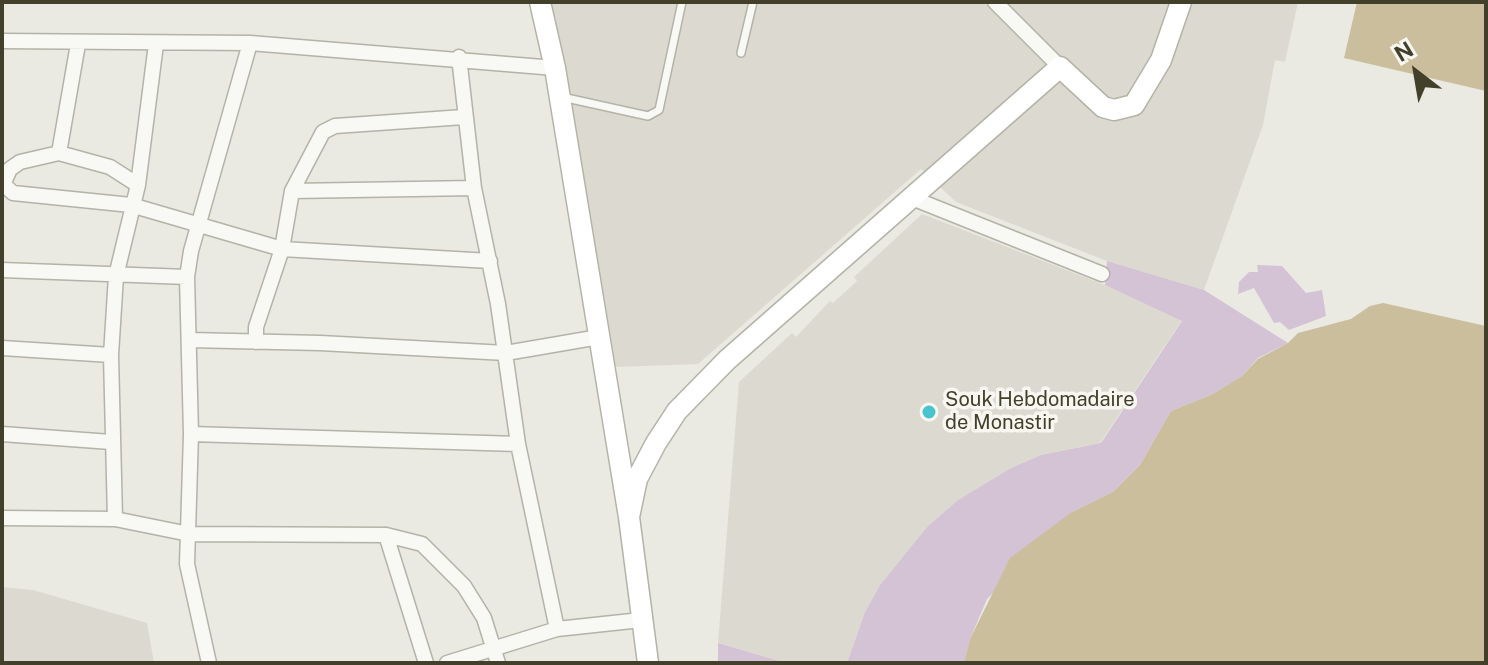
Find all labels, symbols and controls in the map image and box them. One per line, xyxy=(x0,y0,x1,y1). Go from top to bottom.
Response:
north arrow xyxy=(1376,32,1456,112)
text: N xyxy=(1390,36,1418,67)
place label: Souk Hebdomadaire de Monastir xyxy=(945,388,1135,435)
marker: Souk Hebdomadaire de Monastir xyxy=(920,403,938,421)

